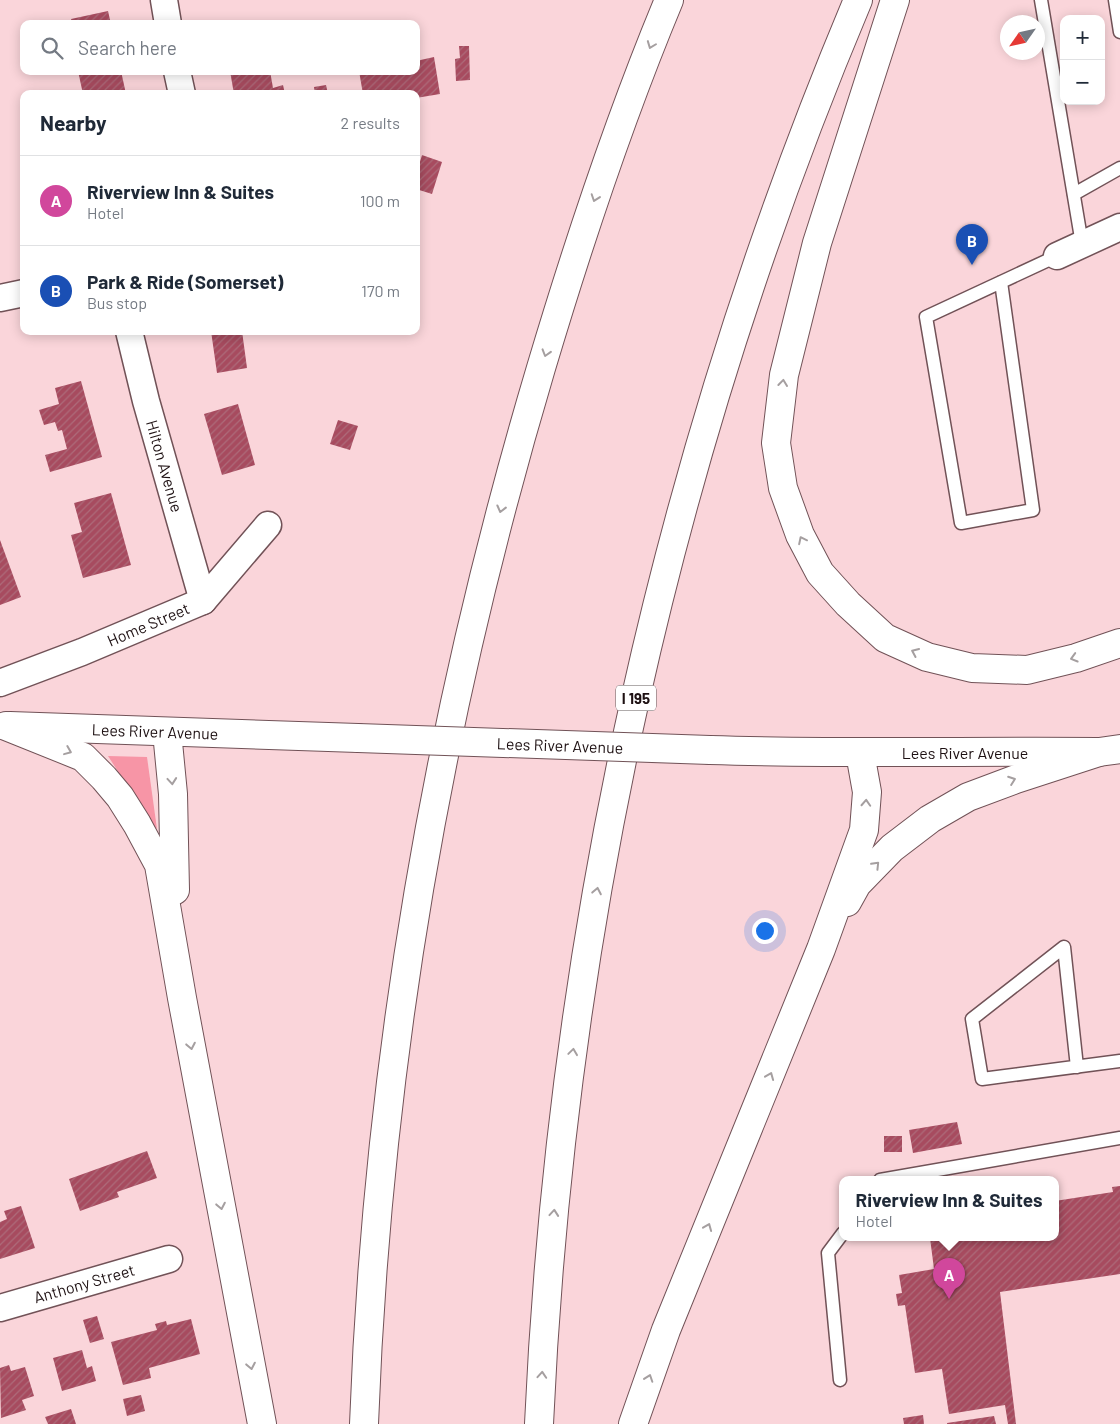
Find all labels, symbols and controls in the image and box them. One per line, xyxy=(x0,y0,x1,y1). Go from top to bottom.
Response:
north arrow xyxy=(1000,15,1045,60)
map controls xyxy=(1060,15,1105,105)
button: + xyxy=(1060,15,1105,60)
search box xyxy=(20,20,420,75)
icon: search xyxy=(38,34,66,62)
text: Search here xyxy=(78,36,177,59)
one-way arrow xyxy=(647,40,657,49)
button: − xyxy=(1060,60,1105,105)
text: Nearby xyxy=(40,110,106,135)
text: 2 results xyxy=(341,113,400,132)
text: Riverview Inn & Suites xyxy=(87,180,274,203)
text: A xyxy=(51,191,61,210)
text: 100 m xyxy=(360,191,400,210)
one-way arrow xyxy=(591,193,601,202)
text: Hotel xyxy=(87,203,124,222)
pin: B xyxy=(956,224,988,265)
text: Park & Ride (Somerset) xyxy=(87,270,283,293)
text: B xyxy=(51,281,61,300)
text: 170 m xyxy=(361,281,400,300)
text: Bus stop xyxy=(87,293,147,312)
one-way arrow xyxy=(541,348,551,356)
one-way arrow xyxy=(777,378,788,386)
street label: Hilton Avenue xyxy=(143,418,187,514)
one-way arrow xyxy=(497,504,507,512)
one-way arrow xyxy=(799,537,809,546)
street label: Home Street xyxy=(104,598,192,650)
one-way arrow xyxy=(911,647,920,658)
one-way arrow xyxy=(1069,652,1078,663)
road number: I 195 xyxy=(616,686,656,710)
street label: Lees River Avenue xyxy=(91,719,219,743)
street label: Lees River Avenue xyxy=(496,733,624,757)
street label: Lees River Avenue xyxy=(902,743,1028,762)
one-way arrow xyxy=(63,745,72,756)
one-way arrow xyxy=(1008,776,1016,786)
one-way arrow xyxy=(166,777,177,785)
one-way arrow xyxy=(861,799,872,807)
one-way arrow xyxy=(870,861,879,870)
one-way arrow xyxy=(592,887,602,896)
your location xyxy=(752,918,778,944)
one-way arrow xyxy=(186,1042,196,1051)
one-way arrow xyxy=(567,1048,578,1056)
one-way arrow xyxy=(763,1072,774,1081)
popup xyxy=(839,1176,1059,1241)
text: Riverview Inn & Suites xyxy=(855,1188,1043,1211)
one-way arrow xyxy=(216,1202,226,1210)
one-way arrow xyxy=(549,1209,560,1217)
text: Hotel xyxy=(855,1211,892,1230)
one-way arrow xyxy=(703,1223,713,1231)
pin: A xyxy=(933,1258,965,1299)
street label: Anthony Street xyxy=(31,1260,137,1306)
one-way arrow xyxy=(246,1361,256,1370)
one-way arrow xyxy=(536,1371,547,1379)
one-way arrow xyxy=(643,1374,653,1383)

